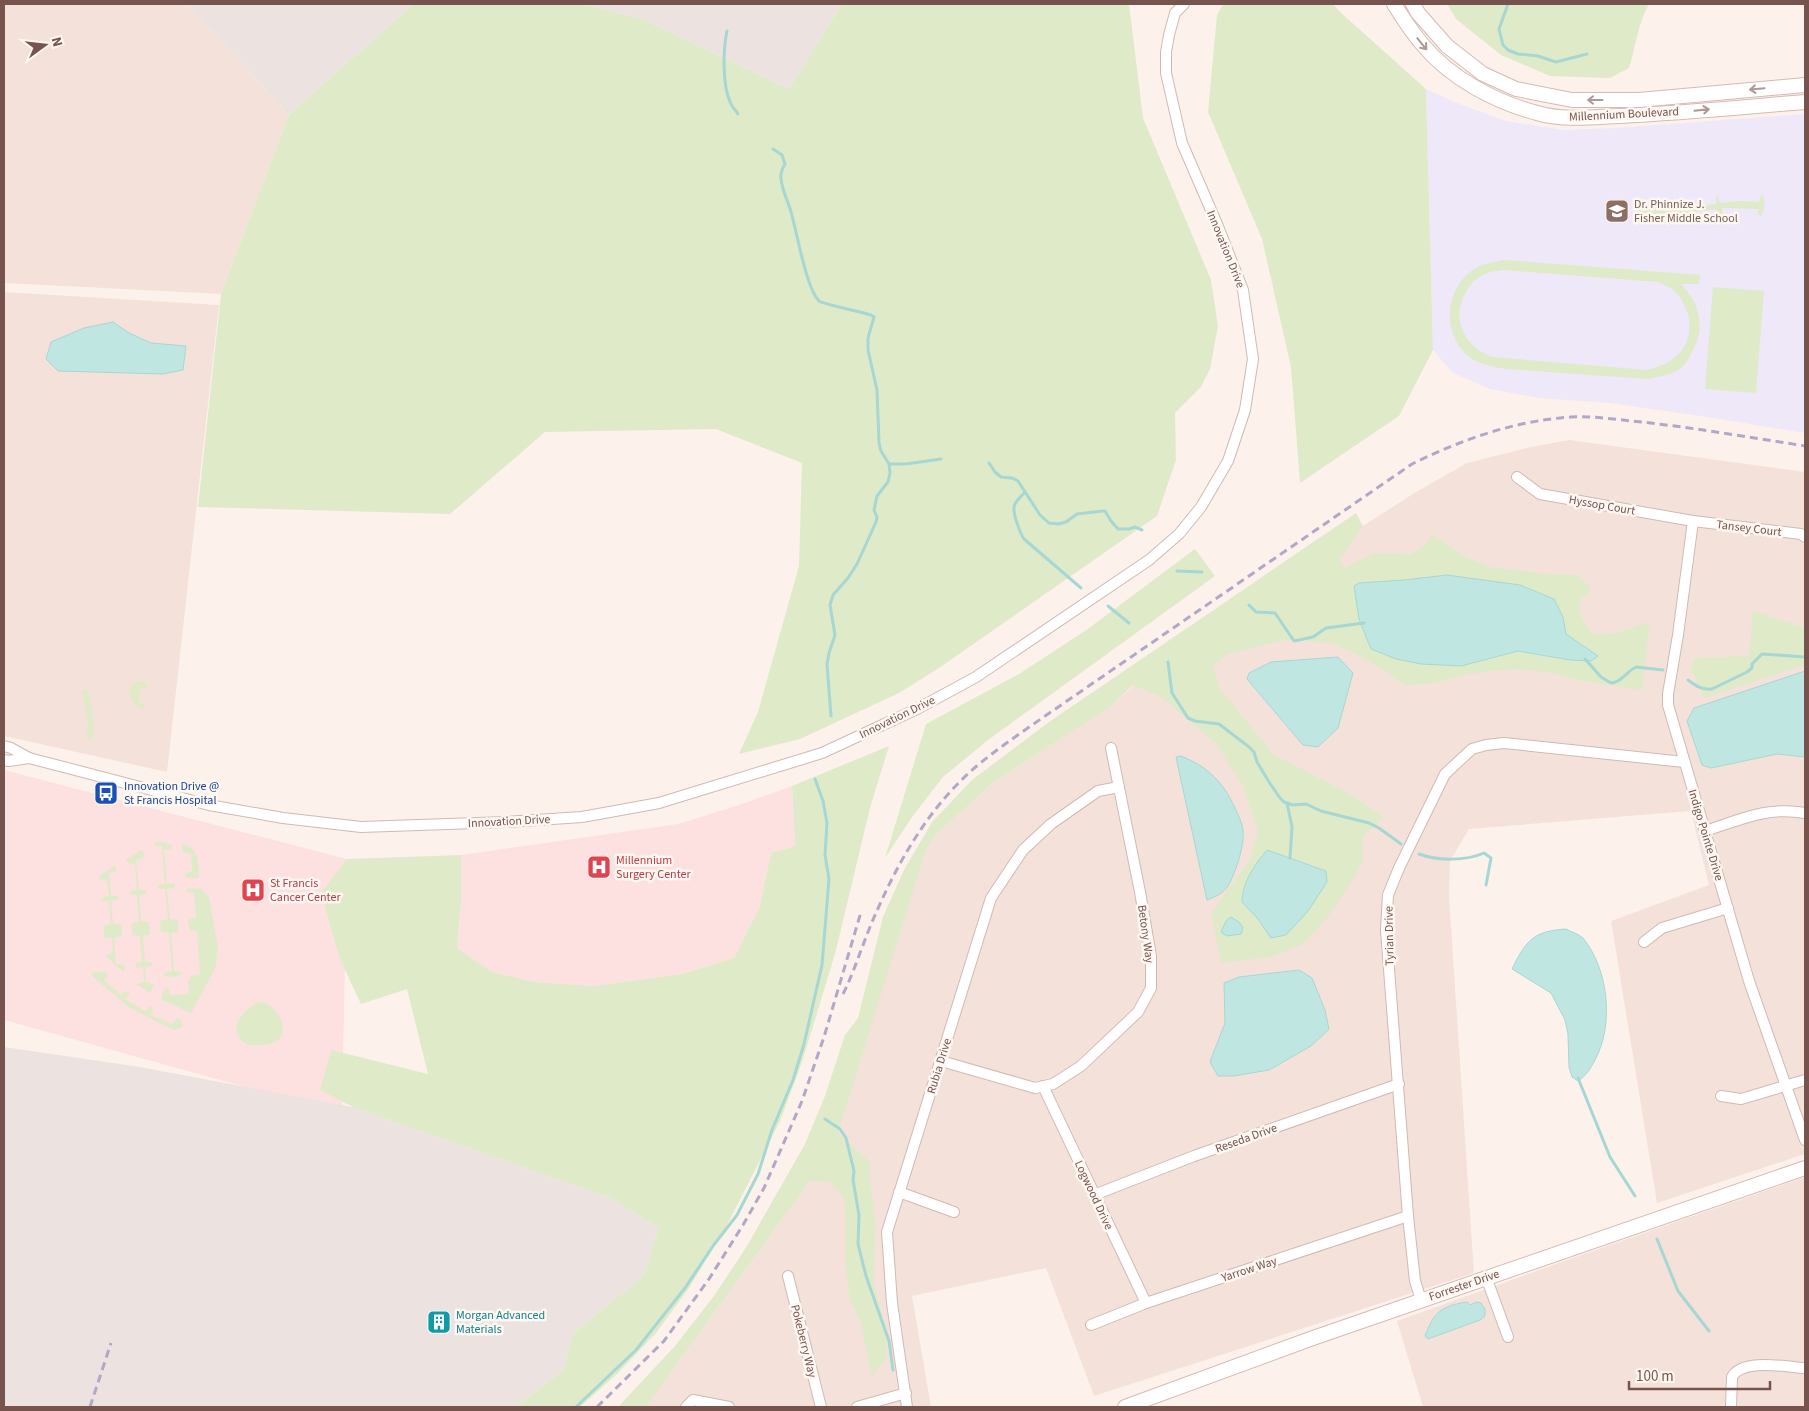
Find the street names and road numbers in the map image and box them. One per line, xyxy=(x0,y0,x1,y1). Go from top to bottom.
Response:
street label: Millennium Boulevard xyxy=(1569,103,1679,126)
street label: Innovation Drive xyxy=(1202,208,1249,291)
street label: Hyssop Court xyxy=(1567,491,1636,520)
street label: Tansey Court xyxy=(1715,516,1782,541)
street label: Innovation Drive xyxy=(856,692,938,743)
street label: Indigo Pointe Drive xyxy=(1684,787,1728,883)
street label: Innovation Drive xyxy=(467,811,551,832)
street label: Betony Way xyxy=(1133,904,1158,965)
street label: Tyrian Drive xyxy=(1380,906,1399,966)
street label: Rubia Drive xyxy=(923,1036,956,1096)
street label: Reseda Drive xyxy=(1213,1119,1280,1158)
street label: Logwood Drive xyxy=(1070,1158,1117,1233)
street label: Yarrow Way xyxy=(1218,1252,1280,1287)
street label: Forrester Drive xyxy=(1427,1265,1502,1305)
street label: Pokeberry Way xyxy=(786,1303,821,1380)

